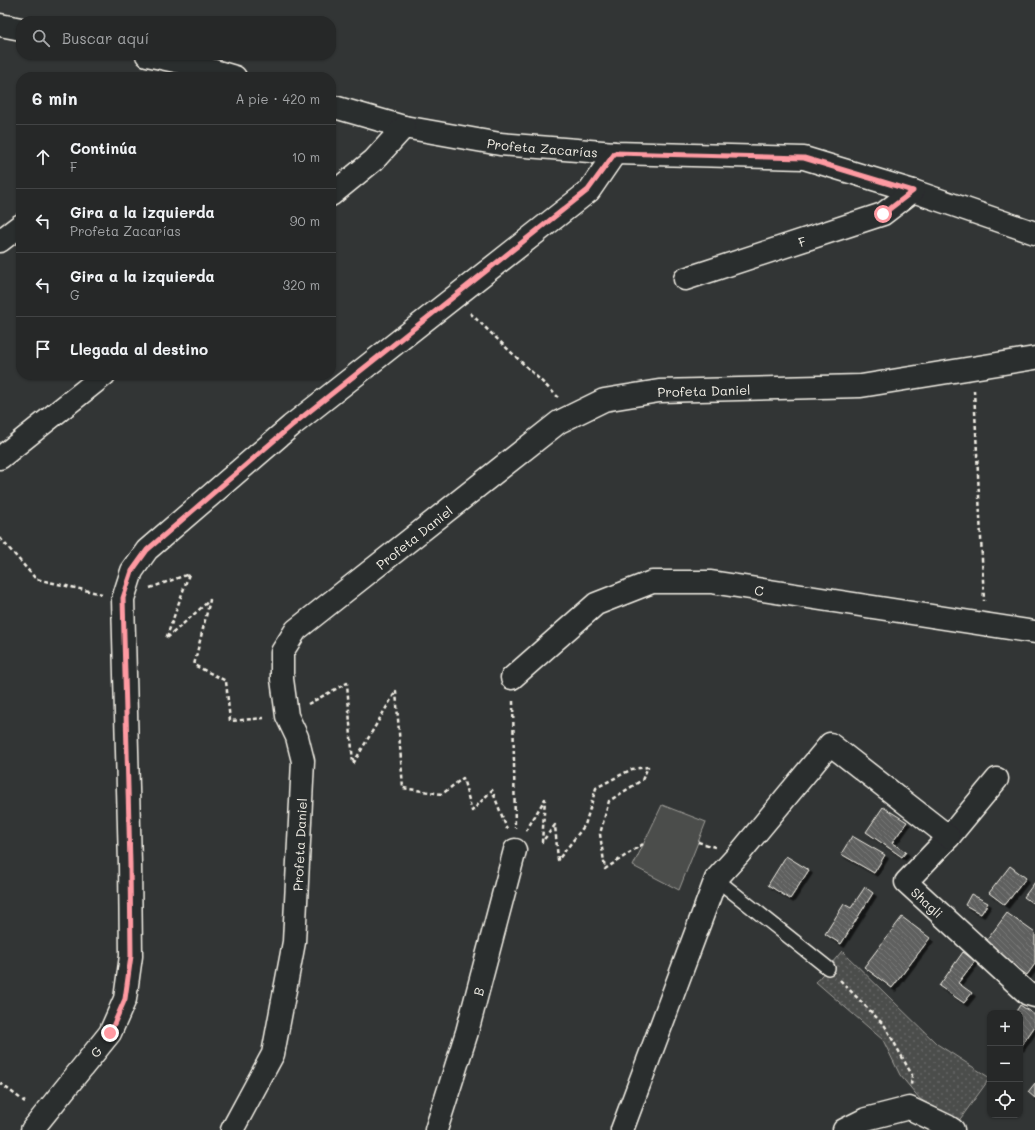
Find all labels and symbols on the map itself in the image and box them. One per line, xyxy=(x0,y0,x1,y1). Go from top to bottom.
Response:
street label: Profeta Zacarías xyxy=(486,133,598,160)
route start xyxy=(874,205,892,223)
street label: F xyxy=(796,231,808,250)
street label: Profeta Daniel xyxy=(657,380,751,400)
street label: Profeta Daniel xyxy=(372,501,455,572)
street label: C xyxy=(753,580,765,599)
street label: Profeta Daniel xyxy=(288,798,310,891)
street label: Shagli xyxy=(908,883,947,921)
street label: B xyxy=(469,985,487,997)
route end xyxy=(101,1024,119,1042)
street label: G xyxy=(86,1042,105,1060)

